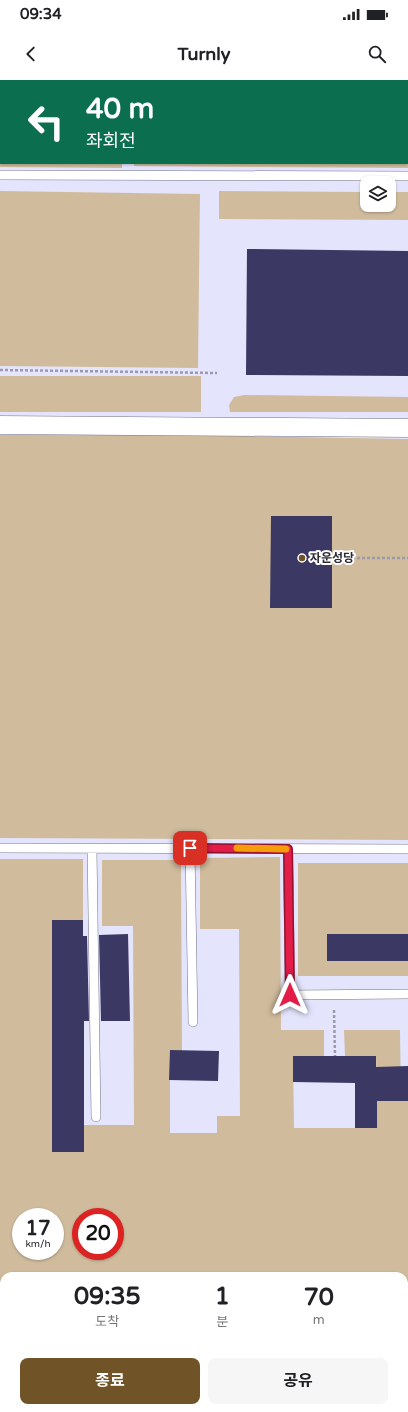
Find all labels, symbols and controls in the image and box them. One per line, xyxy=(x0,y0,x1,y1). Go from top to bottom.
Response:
text: 09:34 xyxy=(20,5,62,23)
icon: back xyxy=(20,43,42,65)
text: Turnly xyxy=(178,43,230,65)
icon: search xyxy=(366,43,388,65)
text: 40 m xyxy=(86,92,154,126)
icon: left xyxy=(20,96,72,148)
text: 좌회전 xyxy=(86,130,136,152)
map controls xyxy=(360,176,396,212)
button: layers xyxy=(360,176,396,212)
place label: 자운성당 xyxy=(310,551,354,565)
marker: 자운성당 xyxy=(297,553,307,563)
pin xyxy=(173,831,207,865)
icon: arrive xyxy=(179,837,201,859)
position arrow xyxy=(269,974,311,1016)
speed limit sign: 20 xyxy=(72,1208,124,1260)
text: 17 xyxy=(25,1217,51,1241)
text: km/h xyxy=(25,1238,51,1250)
text: 09:35 xyxy=(74,1282,141,1311)
text: 1 xyxy=(215,1282,230,1311)
text: 70 xyxy=(304,1283,334,1312)
text: m xyxy=(313,1312,325,1328)
text: 도착 xyxy=(95,1314,119,1330)
text: 분 xyxy=(216,1314,228,1330)
button: 종료 xyxy=(20,1358,200,1404)
button: 공유 xyxy=(208,1358,388,1404)

